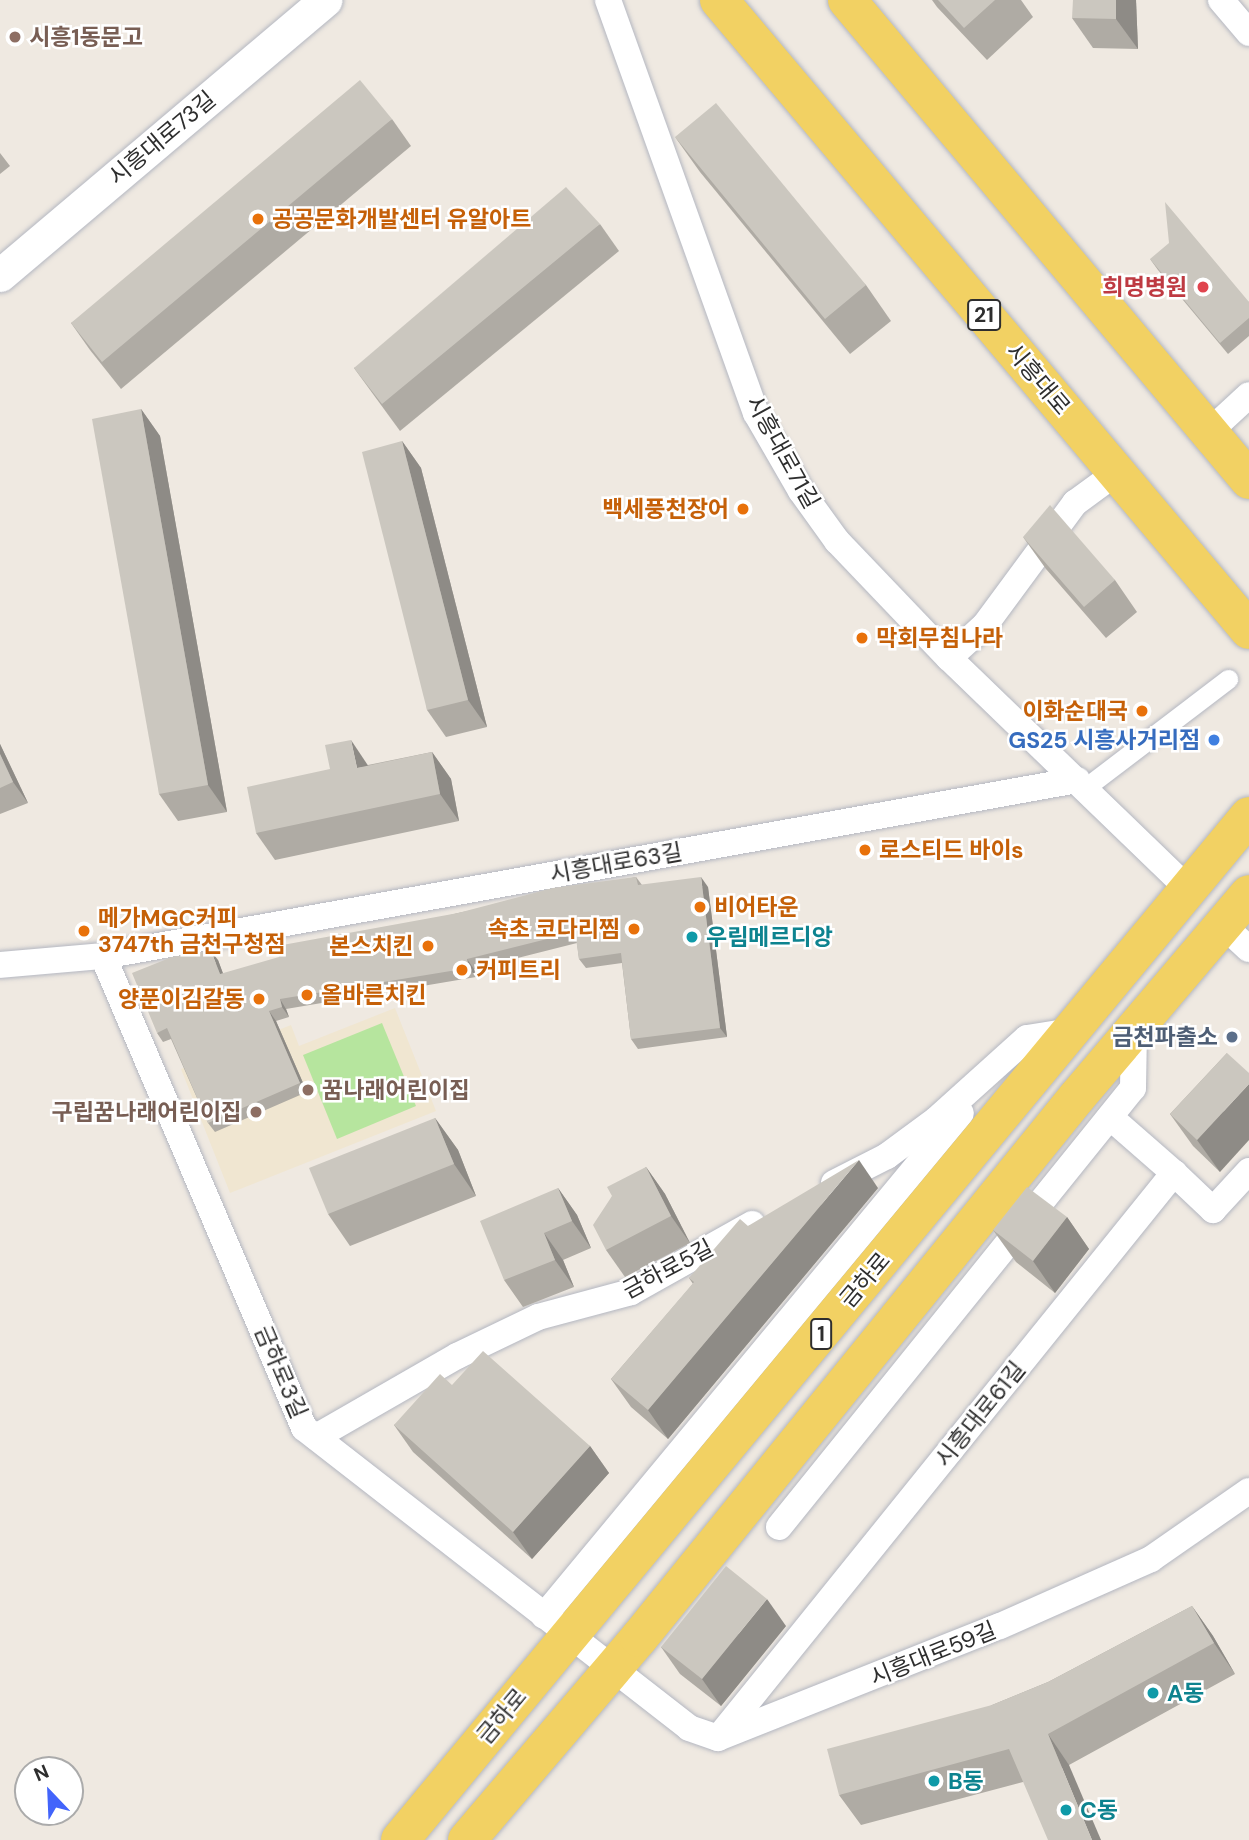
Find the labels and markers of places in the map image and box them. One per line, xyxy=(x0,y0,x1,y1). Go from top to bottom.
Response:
place label: 시흥1동문고 xyxy=(29,23,143,51)
marker: 시흥1동문고 xyxy=(7,29,23,45)
place label: 공공문화개발센터 유알아트 xyxy=(272,205,531,233)
marker: 공공문화개발센터 유알아트 xyxy=(250,211,266,227)
place label: 희명병원 xyxy=(1102,273,1187,301)
marker: 희명병원 xyxy=(1193,277,1213,297)
place label: 백세풍천장어 xyxy=(602,495,729,523)
marker: 백세풍천장어 xyxy=(735,501,751,517)
place label: 막회무침나라 xyxy=(876,624,1003,652)
marker: 막회무침나라 xyxy=(854,630,870,646)
place label: 이화순대국 xyxy=(1022,697,1128,725)
marker: 이화순대국 xyxy=(1134,703,1150,719)
place label: GS25 시흥사거리점 xyxy=(1008,726,1200,754)
marker: GS25 시흥사거리점 xyxy=(1206,732,1222,748)
place label: 로스티드 바이s xyxy=(879,836,1024,864)
marker: 로스티드 바이s xyxy=(857,842,873,858)
place label: 비어타운 xyxy=(714,893,799,921)
marker: 비어타운 xyxy=(692,899,708,915)
place label: 메가MGC커피 3747th 금천구청점 xyxy=(98,904,286,958)
place label: 속초 코다리찜 xyxy=(488,915,620,943)
marker: 속초 코다리찜 xyxy=(626,921,642,937)
marker: 메가MGC커피 3747th 금천구청점 xyxy=(76,923,92,939)
place label: 우림메르디앙 xyxy=(706,923,833,951)
marker: 우림메르디앙 xyxy=(684,929,700,945)
place label: 본스치킨 xyxy=(329,932,414,960)
marker: 본스치킨 xyxy=(420,938,436,954)
place label: 커피트리 xyxy=(476,956,561,984)
marker: 커피트리 xyxy=(454,962,470,978)
place label: 올바른치킨 xyxy=(321,981,427,1009)
place label: 양푼이김갈동 xyxy=(118,985,245,1013)
marker: 올바른치킨 xyxy=(299,987,315,1003)
marker: 양푼이김갈동 xyxy=(251,991,267,1007)
place label: 금천파출소 xyxy=(1112,1023,1218,1051)
marker: 금천파출소 xyxy=(1224,1029,1240,1045)
place label: 꿈나래어린이집 xyxy=(322,1076,470,1104)
marker: 꿈나래어린이집 xyxy=(300,1082,316,1098)
place label: 구립꿈나래어린이집 xyxy=(52,1098,242,1126)
marker: 구립꿈나래어린이집 xyxy=(248,1104,264,1120)
place label: A동 xyxy=(1167,1679,1204,1707)
marker: A동 xyxy=(1145,1685,1161,1701)
place label: B동 xyxy=(948,1767,984,1795)
marker: B동 xyxy=(926,1773,942,1789)
place label: C동 xyxy=(1080,1796,1118,1824)
marker: C동 xyxy=(1058,1802,1074,1818)

